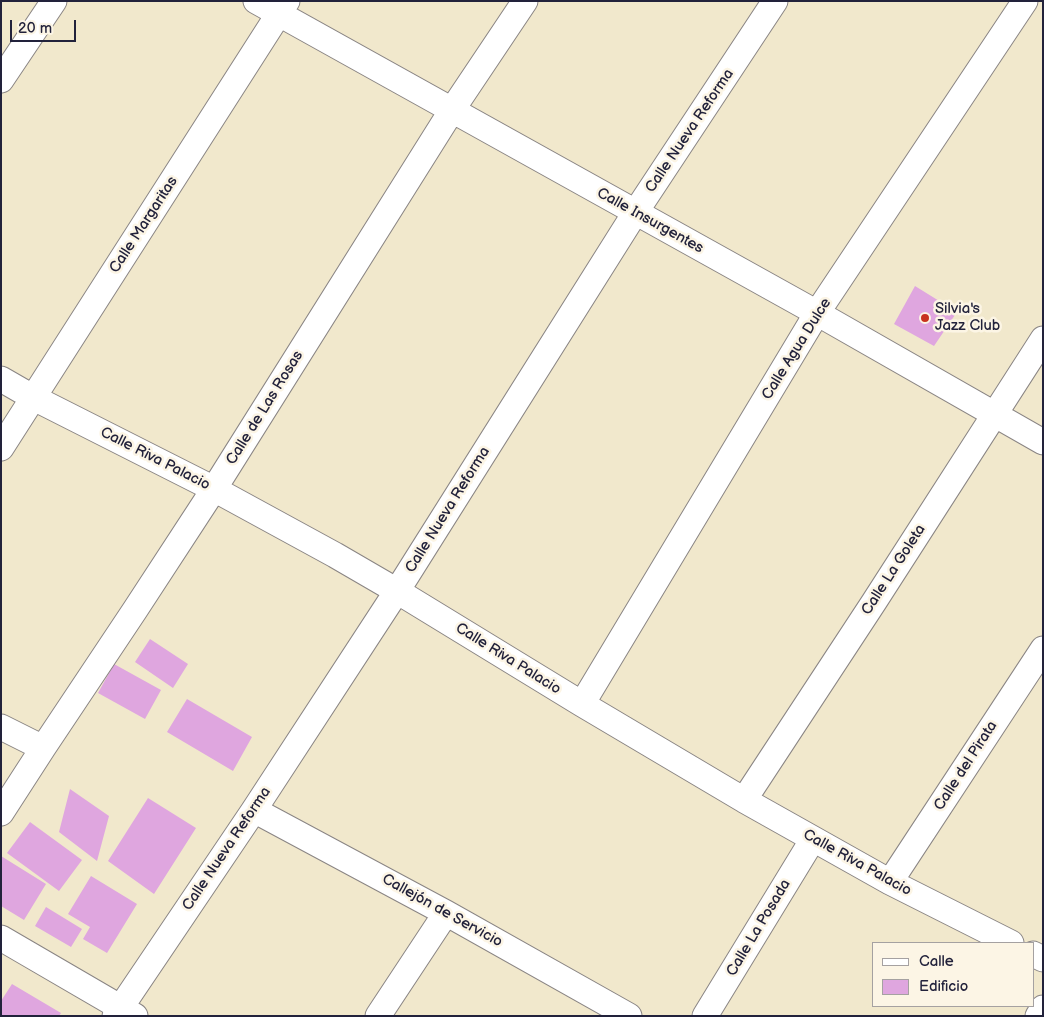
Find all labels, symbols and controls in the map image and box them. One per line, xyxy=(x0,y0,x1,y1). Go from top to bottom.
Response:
scale bar xyxy=(12,10,79,42)
text: 20 m xyxy=(18,19,52,38)
street label: Calle Nueva Reforma xyxy=(642,66,738,196)
street label: Calle Margaritas xyxy=(106,173,182,277)
street label: Calle Insurgentes xyxy=(594,184,706,258)
street label: Calle Agua Dulce xyxy=(758,295,836,403)
place label: Silvia's Jazz Club xyxy=(935,300,1000,335)
marker: Silvia's Jazz Club xyxy=(919,312,931,324)
street label: Calle de Las Rosas xyxy=(223,348,307,468)
street label: Calle Riva Palacio xyxy=(97,424,213,494)
street label: Calle Nueva Reforma xyxy=(402,444,494,576)
street label: Calle La Goleta xyxy=(858,522,930,618)
street label: Calle Riva Palacio xyxy=(452,619,564,699)
street label: Calle del Pirata xyxy=(930,718,1002,814)
street label: Calle Nueva Reforma xyxy=(179,784,275,914)
street label: Calle Riva Palacio xyxy=(800,826,914,900)
street label: Callejón de Servicio xyxy=(379,870,505,952)
street label: Calle La Posada xyxy=(723,876,795,980)
legend xyxy=(872,942,1034,1007)
text: Calle xyxy=(919,952,954,971)
text: Edificio xyxy=(919,977,968,996)

